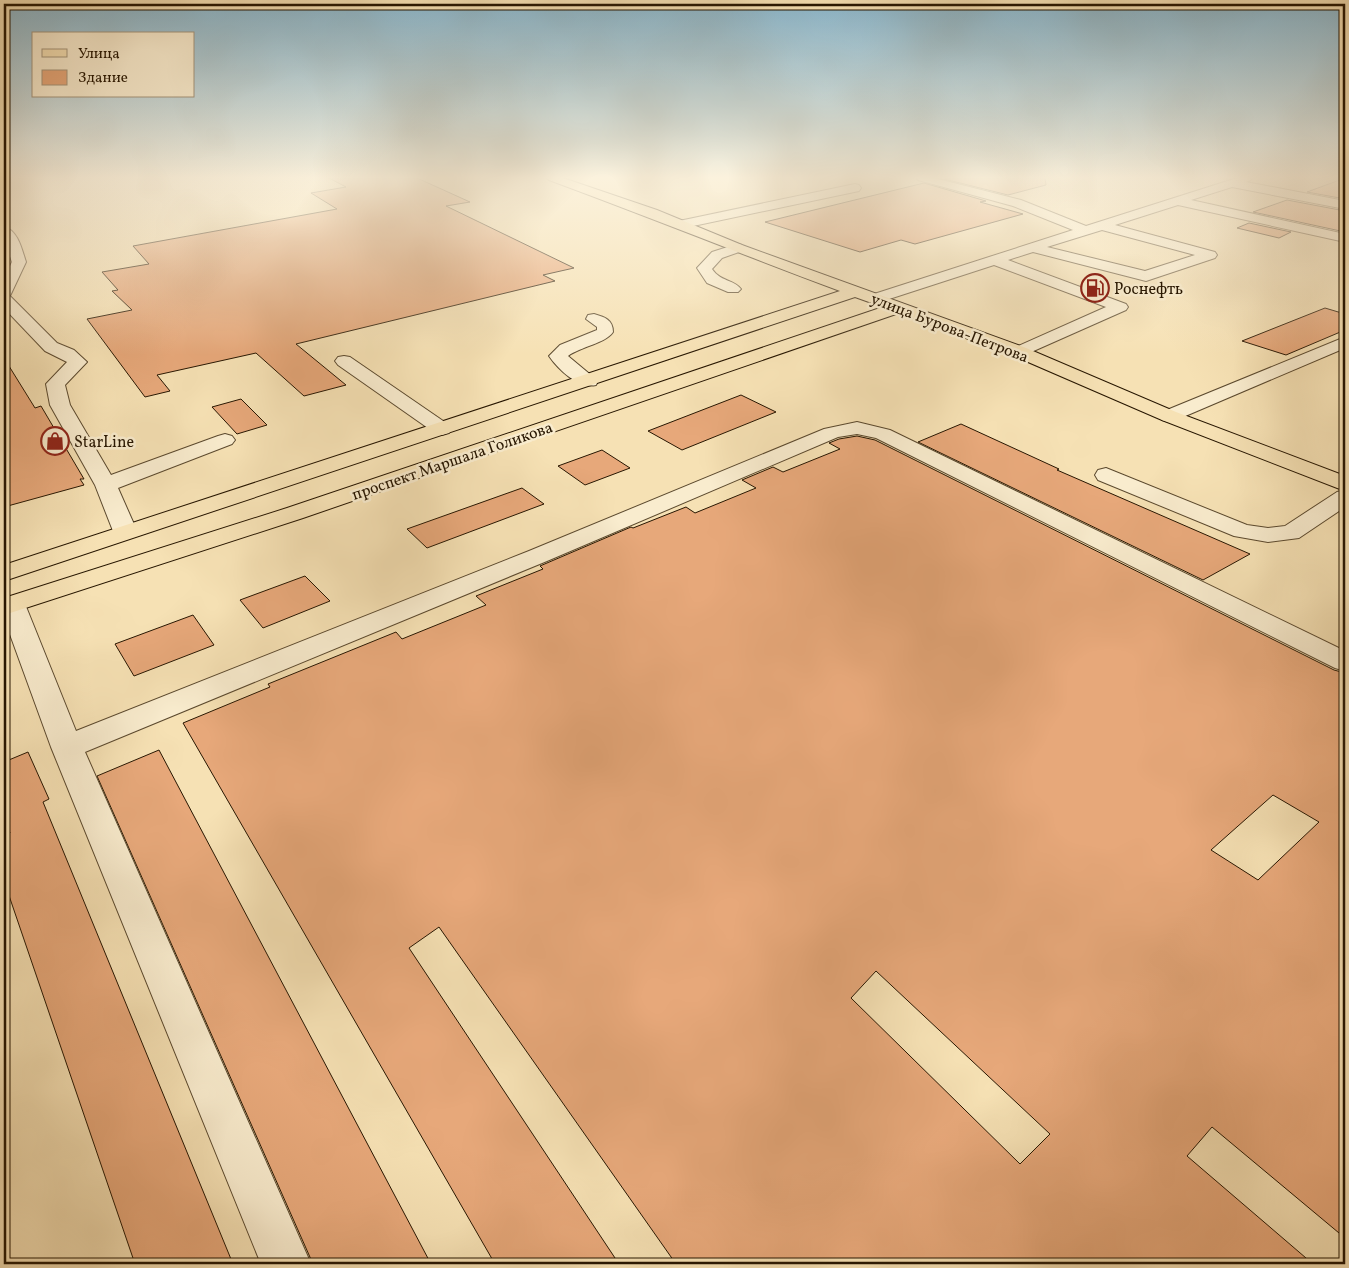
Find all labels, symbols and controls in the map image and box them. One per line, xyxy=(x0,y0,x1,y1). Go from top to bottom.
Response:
legend xyxy=(32,32,195,98)
text: Улица xyxy=(78,44,120,65)
text: Здание xyxy=(78,68,128,89)
fuel station icon: Роснефть xyxy=(1080,273,1110,303)
place label: Роснефть xyxy=(1114,279,1183,301)
street label: улица Бурова-Петрова xyxy=(867,289,1031,369)
street label: проспект Маршала Голикова xyxy=(349,417,556,507)
shop icon: StarLine xyxy=(40,426,70,456)
place label: StarLine xyxy=(74,432,134,454)

